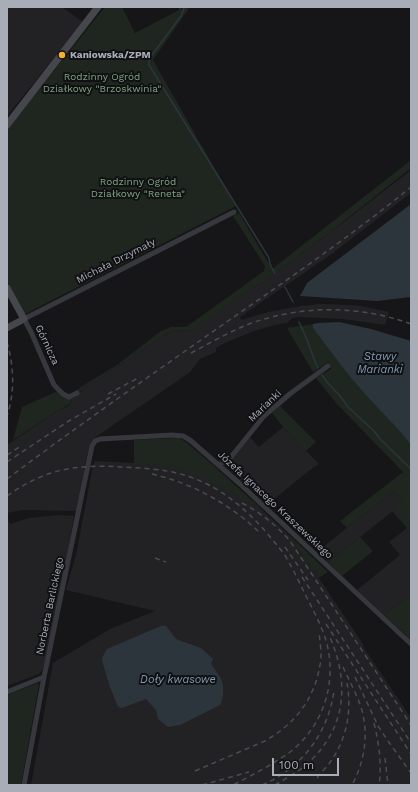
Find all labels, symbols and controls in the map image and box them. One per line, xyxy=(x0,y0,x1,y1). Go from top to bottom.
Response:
place label: Kaniowska/ZPM xyxy=(70,49,151,61)
marker: Kaniowska/ZPM xyxy=(57,50,67,60)
park label: Rodzinny Ogród Działkowy "Brzoskwinia" xyxy=(43,71,161,94)
park label: Rodzinny Ogród Działkowy "Reneta" xyxy=(91,176,185,200)
street label: Michała Drzymały xyxy=(74,236,158,286)
street label: Górnicza xyxy=(33,323,61,367)
water label: Stawy Marianki xyxy=(357,350,403,376)
street label: Marianki xyxy=(246,387,284,425)
street label: Józefa Ignacego Kraszewskiego xyxy=(215,449,335,561)
street label: Norberta Barlickiego xyxy=(34,556,66,656)
water label: Doły kwasowe xyxy=(140,673,216,687)
scale bar xyxy=(274,750,341,776)
text: 100 m xyxy=(279,758,314,772)

